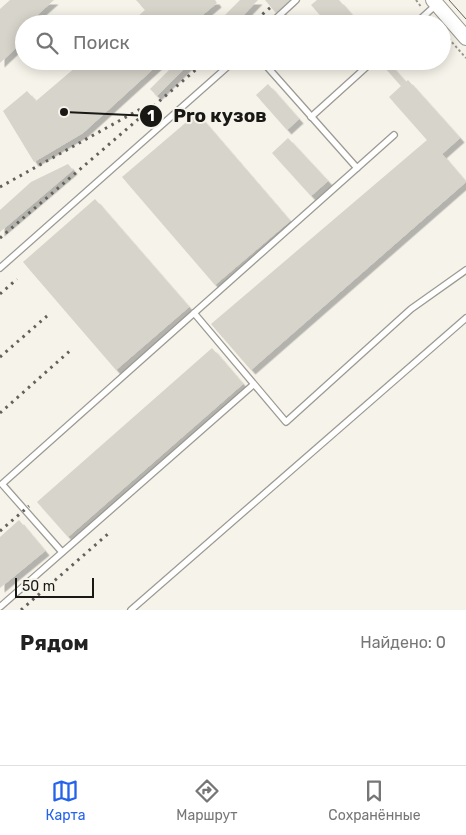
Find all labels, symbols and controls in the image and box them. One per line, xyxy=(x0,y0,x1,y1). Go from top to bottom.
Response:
search box xyxy=(15,15,451,70)
icon: search xyxy=(33,29,61,57)
text: Поиск xyxy=(73,31,130,54)
callout: Pro кузов xyxy=(138,99,277,133)
text: Pro кузов xyxy=(173,104,267,127)
text: 1 xyxy=(147,107,155,125)
scale bar xyxy=(15,575,94,598)
text: 50 m xyxy=(22,578,55,595)
text: Рядом xyxy=(20,630,89,655)
text: Найдено: 0 xyxy=(360,633,446,652)
tab: Карта xyxy=(45,777,85,824)
tab: Маршрут xyxy=(176,777,237,824)
tab: Сохранённые xyxy=(328,777,421,824)

